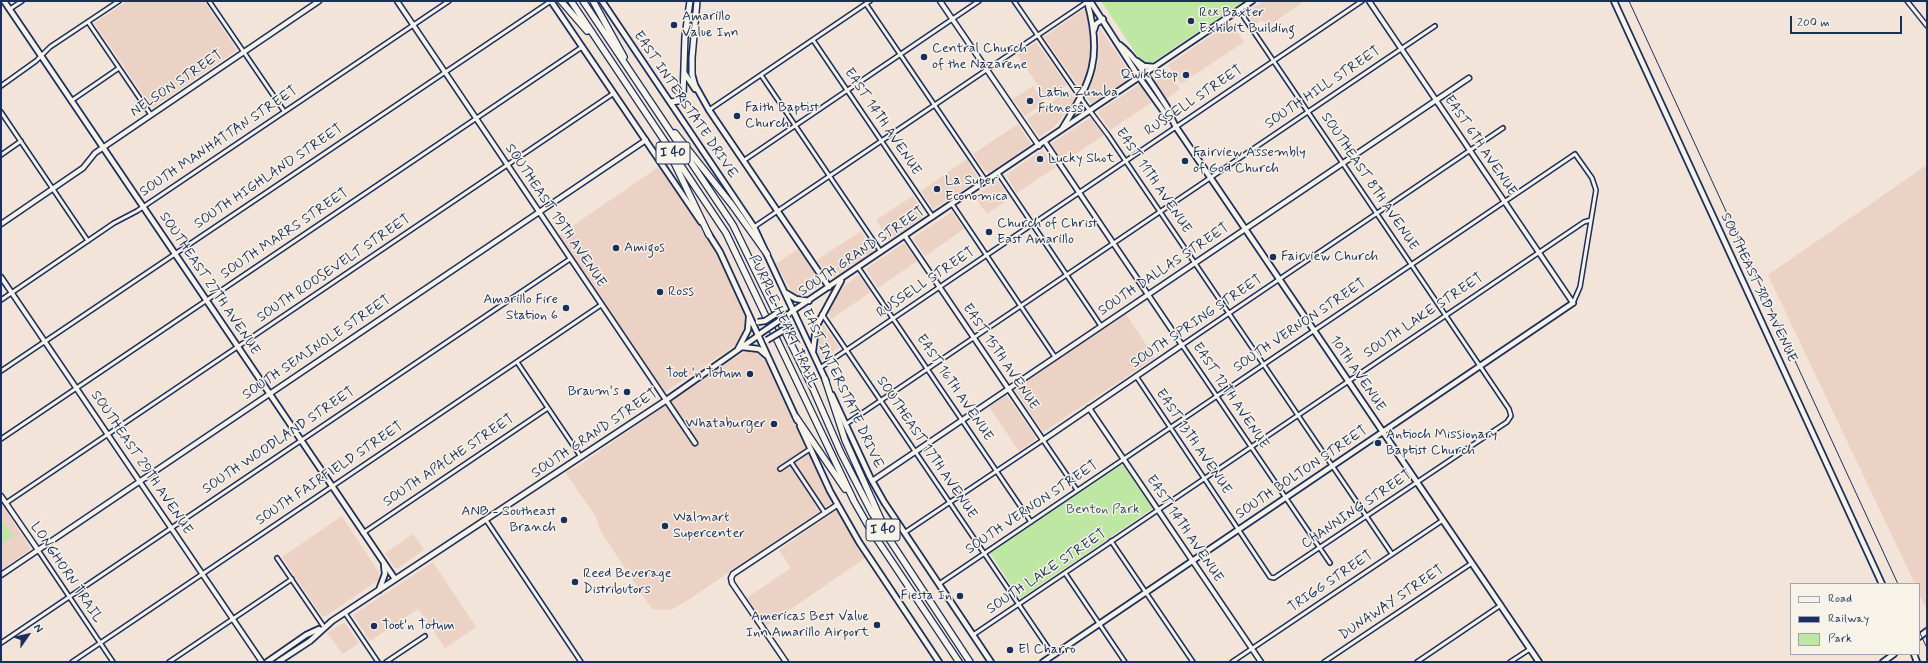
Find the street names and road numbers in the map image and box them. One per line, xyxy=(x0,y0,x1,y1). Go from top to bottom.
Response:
street label: EAST INTERSTATE DRIVE xyxy=(629,28,741,182)
street label: SOUTH HILL STREET xyxy=(1262,43,1384,133)
street label: NELSON STREET xyxy=(128,47,226,121)
street label: RUSSELL STREET xyxy=(1142,62,1246,140)
street label: EAST 14TH AVENUE xyxy=(840,65,924,179)
street label: SOUTH MANHATTAN STREET xyxy=(137,83,301,201)
street label: EAST 6TH AVENUE xyxy=(1440,92,1520,200)
street label: SOUTHEAST 8TH AVENUE xyxy=(1317,110,1421,254)
street label: SOUTH HIGHLAND STREET xyxy=(191,121,347,233)
street label: EAST 11TH AVENUE xyxy=(1112,125,1194,237)
street label: SOUTHEAST 19TH AVENUE xyxy=(501,141,609,291)
road number: I 40 xyxy=(656,142,690,164)
street label: SOUTH MARRS STREET xyxy=(218,185,352,283)
street label: SOUTH GRAND STREET xyxy=(796,204,928,300)
street label: SOUTHEAST 27TH AVENUE xyxy=(155,210,263,358)
street label: SOUTH ROOSEVELT STREET xyxy=(254,211,414,327)
street label: SOUTHEAST 3RD AVENUE xyxy=(1716,211,1800,365)
street label: SOUTH DALLAS STREET xyxy=(1095,220,1233,320)
street label: RUSSELL STREET xyxy=(874,244,978,322)
street label: PURPLE HEART TRAIL xyxy=(745,253,821,391)
street label: SOUTH LAKE STREET xyxy=(1361,270,1487,362)
street label: SOUTH SPRING STREET xyxy=(1128,272,1266,372)
street label: SOUTH VERNON STREET xyxy=(1231,275,1369,377)
street label: SOUTH SEMINOLE STREET xyxy=(240,292,394,404)
street label: EAST 15TH AVENUE xyxy=(958,301,1042,413)
street label: EAST INTERSTATE DRIVE xyxy=(798,306,886,472)
street label: EAST 16TH AVENUE xyxy=(912,331,996,445)
street label: 10TH AVENUE xyxy=(1326,333,1388,415)
street label: EAST 12TH AVENUE xyxy=(1188,340,1272,452)
street label: SOUTHEAST 17TH AVENUE xyxy=(872,374,980,522)
street label: SOUTH WOODLAND STREET xyxy=(200,384,358,498)
street label: SOUTH GRAND STREET xyxy=(529,386,661,482)
street label: EAST 13TH AVENUE xyxy=(1152,386,1234,498)
street label: SOUTHEAST 29TH AVENUE xyxy=(87,388,195,538)
street label: SOUTH APACHE STREET xyxy=(380,411,518,511)
street label: SOUTH FAIRFIELD STREET xyxy=(253,418,407,530)
street label: SOUTH BOLTON STREET xyxy=(1233,423,1371,523)
street label: SOUTH VERNON STREET xyxy=(963,457,1101,559)
street label: CHANNING STREET xyxy=(1299,467,1415,553)
street label: EAST 14TH AVENUE xyxy=(1142,472,1226,586)
street label: LONGHORN TRAIL xyxy=(26,519,106,627)
road number: I 40 xyxy=(866,519,900,541)
street label: SOUTH LAKE STREET xyxy=(984,526,1110,618)
street label: TRIGG STREET xyxy=(1285,547,1377,617)
street label: DUNAWAY STREET xyxy=(1336,562,1448,644)

